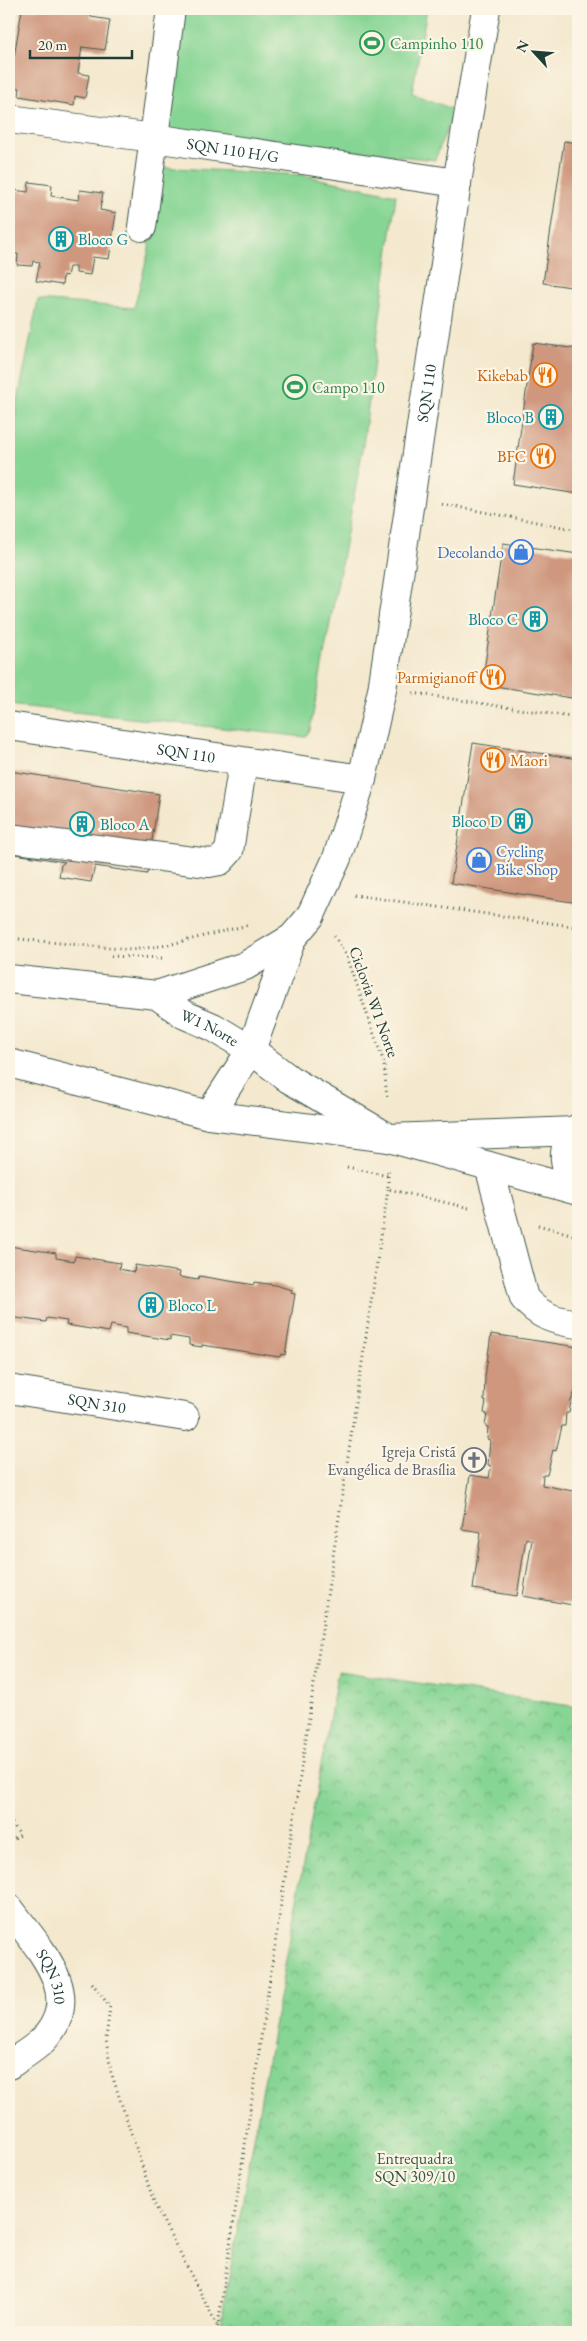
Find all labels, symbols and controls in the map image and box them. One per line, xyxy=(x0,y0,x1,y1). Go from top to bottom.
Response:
scale bar xyxy=(30,28,132,60)
north arrow xyxy=(510,28,560,78)
sports icon: Campinho 110 xyxy=(359,30,385,56)
place label: Campinho 110 xyxy=(390,33,484,54)
text: 20 m xyxy=(38,35,67,54)
text: N xyxy=(512,37,533,55)
street label: SQN 110 H/G xyxy=(185,133,281,167)
building icon: Bloco G xyxy=(48,226,74,252)
place label: Bloco G xyxy=(78,229,128,250)
street label: SQN 110 xyxy=(411,362,441,424)
restaurant icon: Kikebab xyxy=(532,362,558,388)
place label: Kikebab xyxy=(477,365,528,386)
sports icon: Campo 110 xyxy=(282,374,308,400)
place label: Campo 110 xyxy=(312,377,385,398)
building icon: Bloco B xyxy=(538,404,564,430)
place label: Bloco B xyxy=(486,407,534,428)
restaurant icon: BFC xyxy=(530,443,556,469)
place label: BFC xyxy=(497,446,526,467)
shop icon: Decolando xyxy=(508,539,534,565)
place label: Decolando xyxy=(437,542,504,563)
building icon: Bloco C xyxy=(522,606,548,632)
place label: Bloco C xyxy=(468,609,518,630)
restaurant icon: Parmigianoff xyxy=(480,664,506,690)
place label: Parmigianoff xyxy=(397,667,478,688)
street label: SQN 110 xyxy=(155,738,217,767)
restaurant icon: Maori xyxy=(480,747,506,773)
place label: Maori xyxy=(510,750,548,771)
building icon: Bloco D xyxy=(507,808,533,834)
building icon: Bloco A xyxy=(69,811,95,837)
place label: Bloco D xyxy=(451,811,502,832)
place label: Bloco A xyxy=(100,814,150,835)
place label: Cycling Bike Shop xyxy=(496,841,558,880)
shop icon: Cycling Bike Shop xyxy=(466,847,492,873)
street label: Ciclovia W1 Norte xyxy=(344,944,404,1060)
street label: W1 Norte xyxy=(177,1004,243,1051)
building icon: Bloco L xyxy=(138,1292,164,1318)
place label: Bloco L xyxy=(168,1295,216,1316)
street label: SQN 310 xyxy=(66,1388,128,1418)
place label: Igreja Cristã Evangélica de Brasília xyxy=(327,1441,457,1480)
church icon: Igreja Cristã Evangélica de Brasília xyxy=(461,1447,487,1473)
street label: SQN 310 xyxy=(32,1944,71,2005)
park label: Entrequadra SQN 309/10 xyxy=(375,2148,455,2187)

